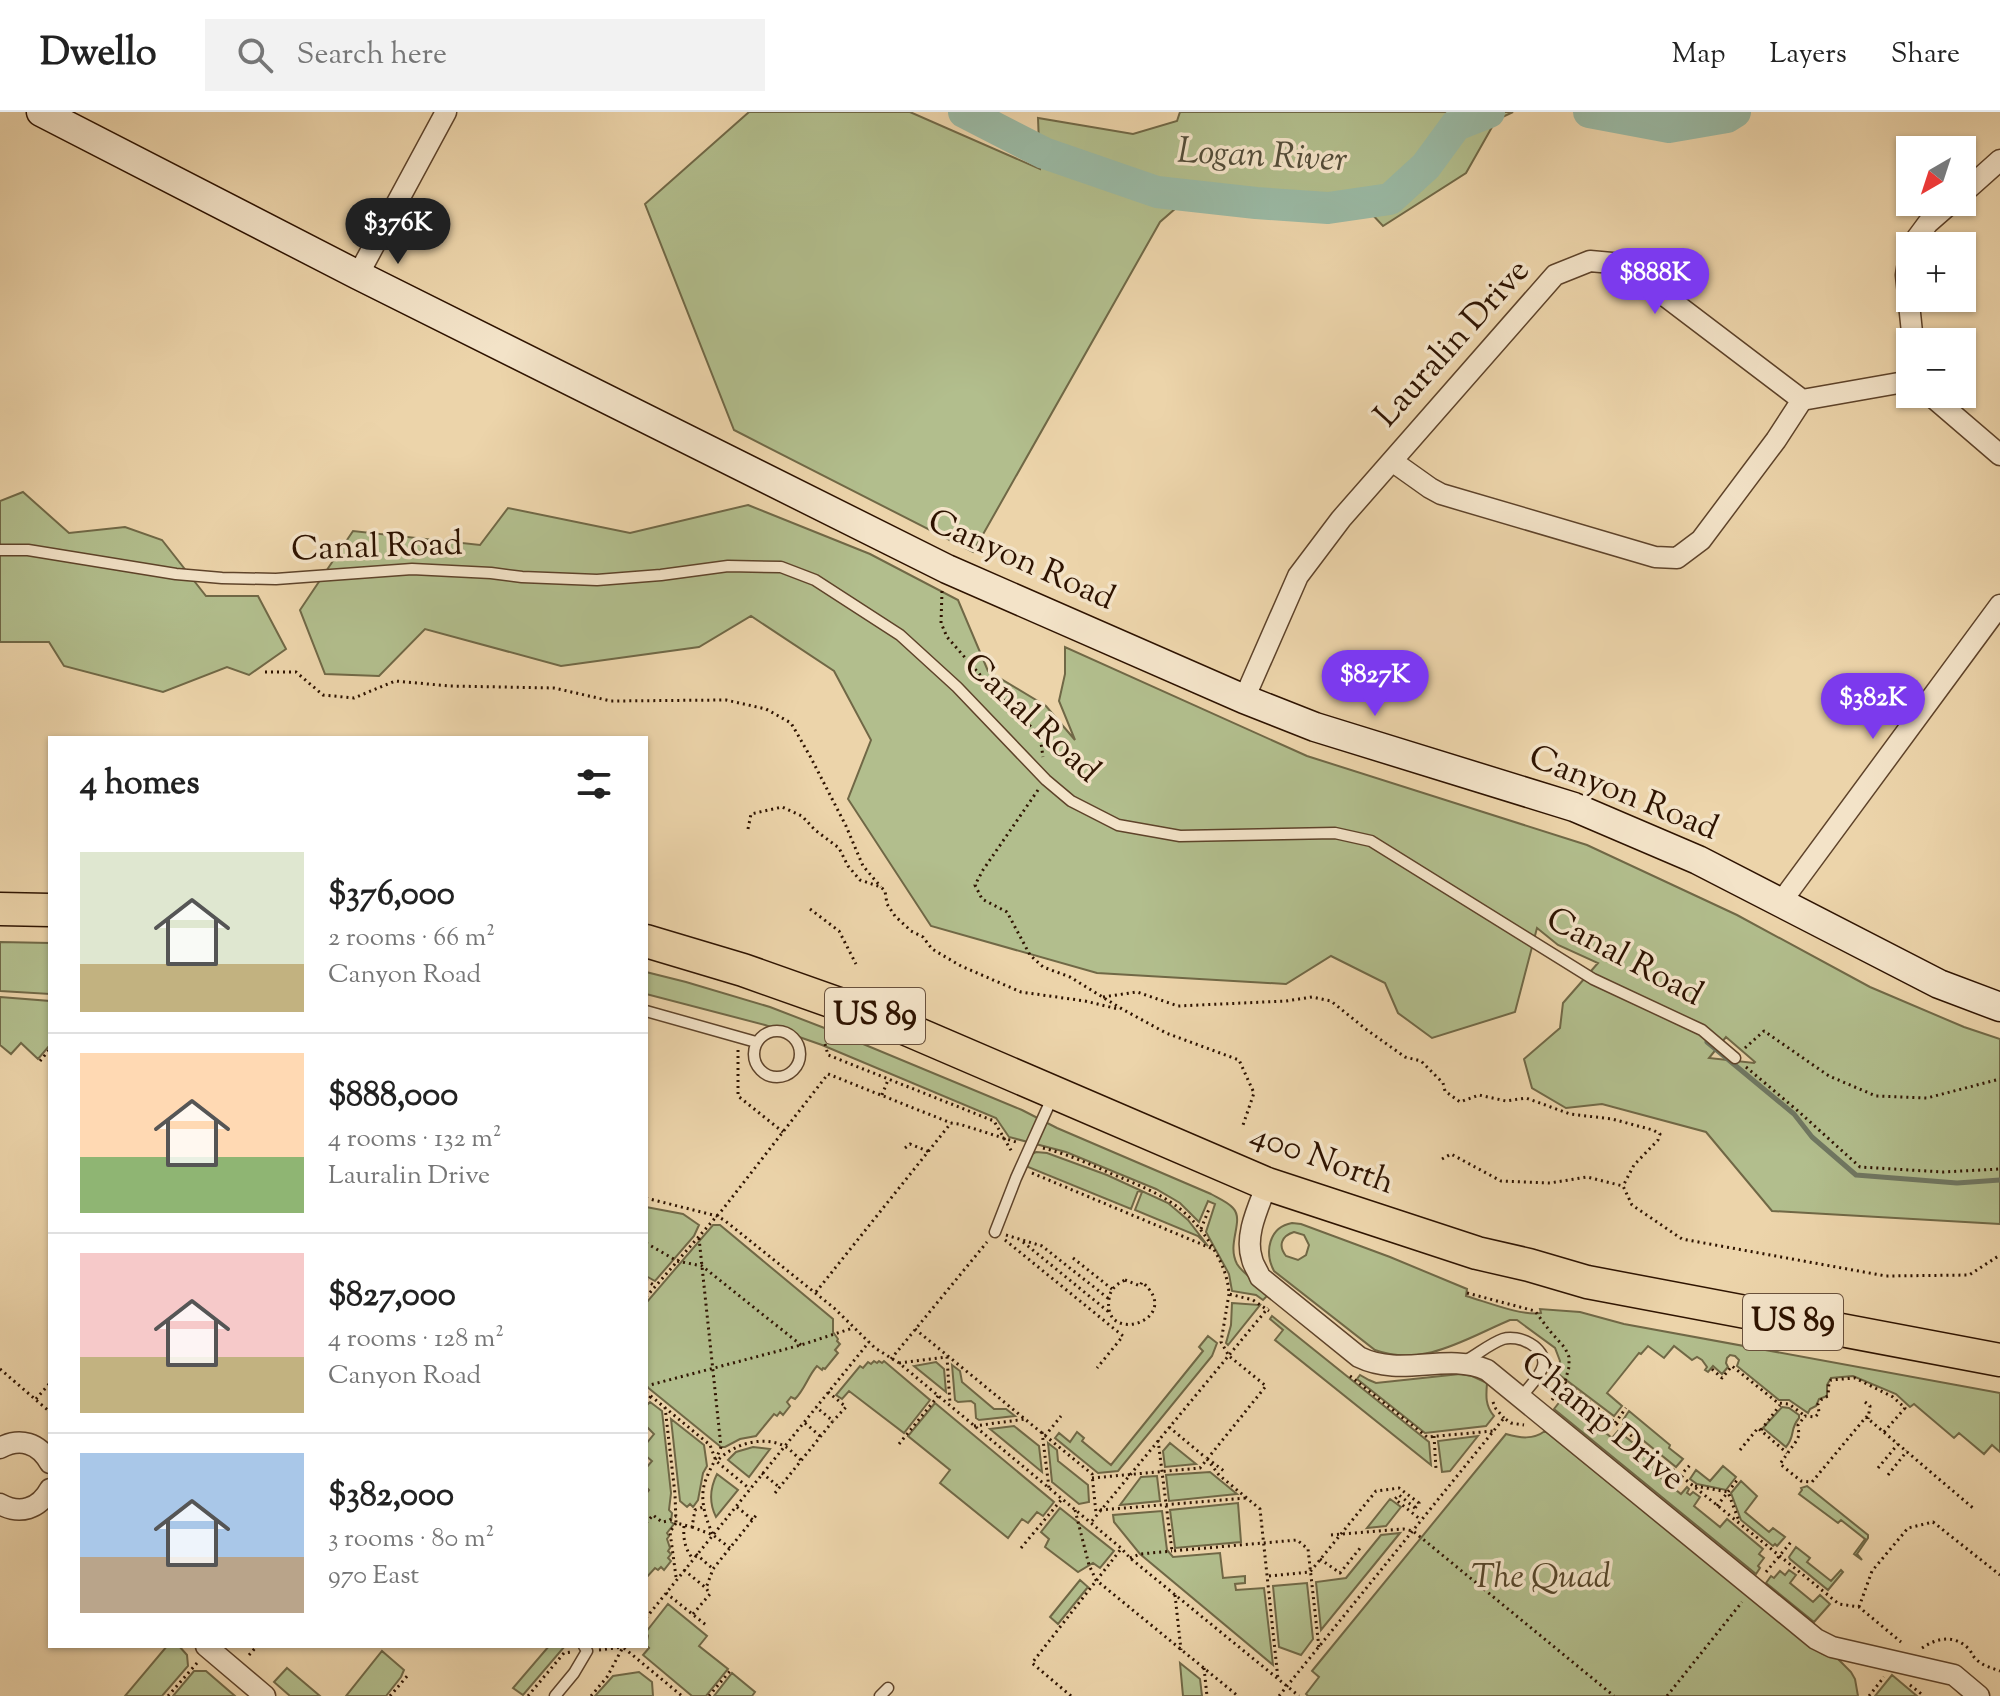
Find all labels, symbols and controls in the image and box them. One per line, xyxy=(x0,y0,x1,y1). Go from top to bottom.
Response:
search box xyxy=(205,19,765,91)
text: Dwello xyxy=(40,28,157,82)
icon: search xyxy=(233,33,277,77)
text: Search here xyxy=(297,34,447,77)
text: Map xyxy=(1672,35,1725,75)
text: Layers xyxy=(1769,35,1847,75)
text: Share xyxy=(1891,35,1960,75)
water label: Logan River xyxy=(1176,127,1349,187)
north arrow xyxy=(1896,136,1976,216)
map controls xyxy=(1896,136,1976,408)
pin: $376K xyxy=(342,198,454,266)
text: $376K xyxy=(363,205,433,242)
button: + xyxy=(1896,232,1976,312)
pin: $888K xyxy=(1599,248,1711,316)
street label: Lauralin Drive xyxy=(1364,249,1542,439)
text: $888K xyxy=(1619,255,1691,292)
button: − xyxy=(1896,328,1976,408)
street label: Canyon Road xyxy=(920,498,1122,624)
street label: Canal Road xyxy=(290,521,464,575)
street label: Canal Road xyxy=(952,643,1110,795)
pin: $827K xyxy=(1319,650,1431,718)
text: $827K xyxy=(1340,657,1410,694)
pin: $382K xyxy=(1817,673,1929,741)
text: $382K xyxy=(1839,680,1907,717)
street label: Canyon Road xyxy=(1521,734,1725,854)
text: 4 homes xyxy=(80,760,200,809)
icon: filters xyxy=(572,762,616,806)
text: $376,000 xyxy=(328,871,455,920)
icon: home xyxy=(144,884,240,980)
street label: Canal Road xyxy=(1537,896,1711,1020)
text: 2 rooms · 66 m² xyxy=(328,920,495,957)
text: Canyon Road xyxy=(328,957,481,994)
road number: US 89 xyxy=(825,988,925,1044)
text: $888,000 xyxy=(328,1072,458,1121)
icon: home xyxy=(144,1085,240,1181)
street label: 400 North xyxy=(1243,1111,1401,1209)
text: 4 rooms · 132 m² xyxy=(328,1121,502,1158)
text: Lauralin Drive xyxy=(328,1158,490,1195)
text: $827,000 xyxy=(328,1272,456,1321)
icon: home xyxy=(144,1285,240,1381)
road number: US 89 xyxy=(1743,1294,1843,1350)
text: 4 rooms · 128 m² xyxy=(328,1321,504,1358)
street label: Champ Drive xyxy=(1509,1340,1695,1504)
text: Canyon Road xyxy=(328,1358,481,1395)
text: $382,000 xyxy=(328,1472,454,1521)
icon: home xyxy=(144,1485,240,1581)
text: 3 rooms · 80 m² xyxy=(328,1521,494,1558)
park label: The Quad xyxy=(1471,1554,1611,1603)
text: 970 East xyxy=(328,1558,419,1595)

